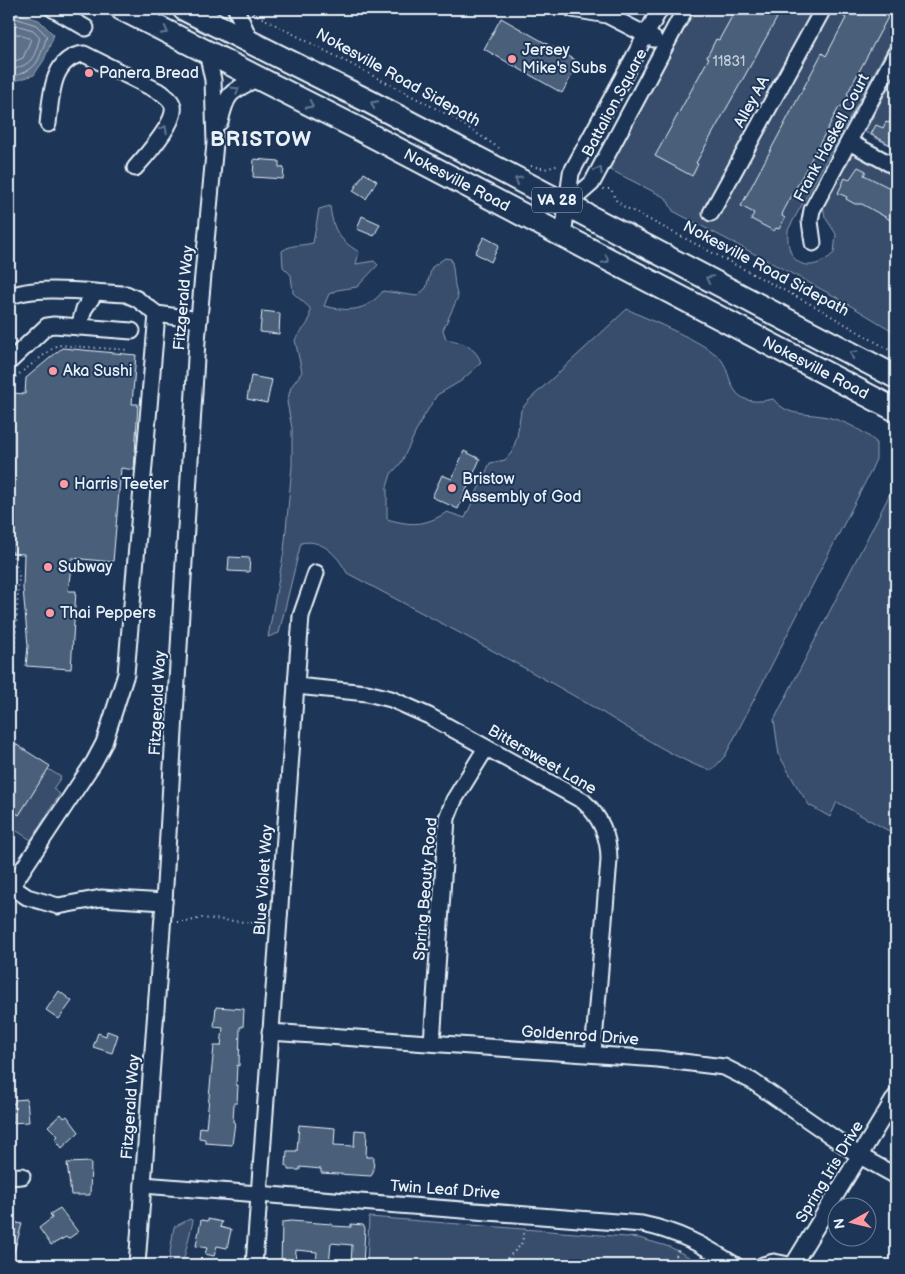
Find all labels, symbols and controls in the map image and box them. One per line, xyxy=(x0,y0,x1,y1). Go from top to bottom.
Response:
one-way arrow xyxy=(160,25,169,35)
street label: Nokesville Road Sidepath xyxy=(312,25,484,131)
place label: Jersey Mike's Subs xyxy=(522,41,607,78)
street label: Battalion Square xyxy=(578,45,652,160)
marker: Jersey Mike's Subs xyxy=(506,53,518,65)
house number: 11831 xyxy=(712,53,746,70)
place label: Panera Bread xyxy=(99,64,199,83)
marker: Panera Bread xyxy=(83,67,95,79)
street label: Frank Haskell Court xyxy=(790,71,874,205)
street label: Alley AA xyxy=(730,73,774,131)
one-way arrow xyxy=(231,87,240,96)
one-way arrow xyxy=(305,98,314,109)
one-way arrow xyxy=(371,101,380,111)
one-way arrow xyxy=(158,126,168,135)
district label: BRISTOW xyxy=(210,127,312,152)
street label: Nokesville Road xyxy=(400,145,513,216)
one-way arrow xyxy=(593,166,603,175)
one-way arrow xyxy=(514,176,523,186)
road number: VA 28 xyxy=(532,188,582,212)
street label: Nokesville Road Sidepath xyxy=(680,217,852,321)
street label: Fitzgerald Way xyxy=(170,244,198,351)
one-way arrow xyxy=(601,254,610,264)
one-way arrow xyxy=(705,275,714,285)
street label: Nokesville Road xyxy=(759,332,872,404)
one-way arrow xyxy=(849,350,858,360)
place label: Aka Sushi xyxy=(63,362,133,381)
marker: Aka Sushi xyxy=(47,365,59,377)
place label: Bristow Assembly of God xyxy=(462,470,582,507)
place label: Harris Teeter xyxy=(74,475,169,494)
marker: Harris Teeter xyxy=(58,478,70,490)
marker: Bristow Assembly of God xyxy=(446,482,458,494)
place label: Subway xyxy=(58,558,113,577)
marker: Subway xyxy=(42,561,54,573)
place label: Thai Peppers xyxy=(60,604,156,623)
marker: Thai Peppers xyxy=(44,607,56,619)
street label: Fitzgerald Way xyxy=(146,649,170,756)
street label: Bittersweet Lane xyxy=(484,721,600,799)
street label: Spring Beauty Road xyxy=(410,817,442,961)
street label: Blue Violet Way xyxy=(251,823,277,936)
street label: Goldenrod Drive xyxy=(521,1022,640,1050)
street label: Fitzgerald Way xyxy=(118,1053,144,1160)
street label: Spring Iris Drive xyxy=(792,1117,868,1226)
street label: Twin Leaf Drive xyxy=(389,1177,501,1203)
north arrow xyxy=(828,1196,878,1246)
text: N xyxy=(830,1217,849,1230)

